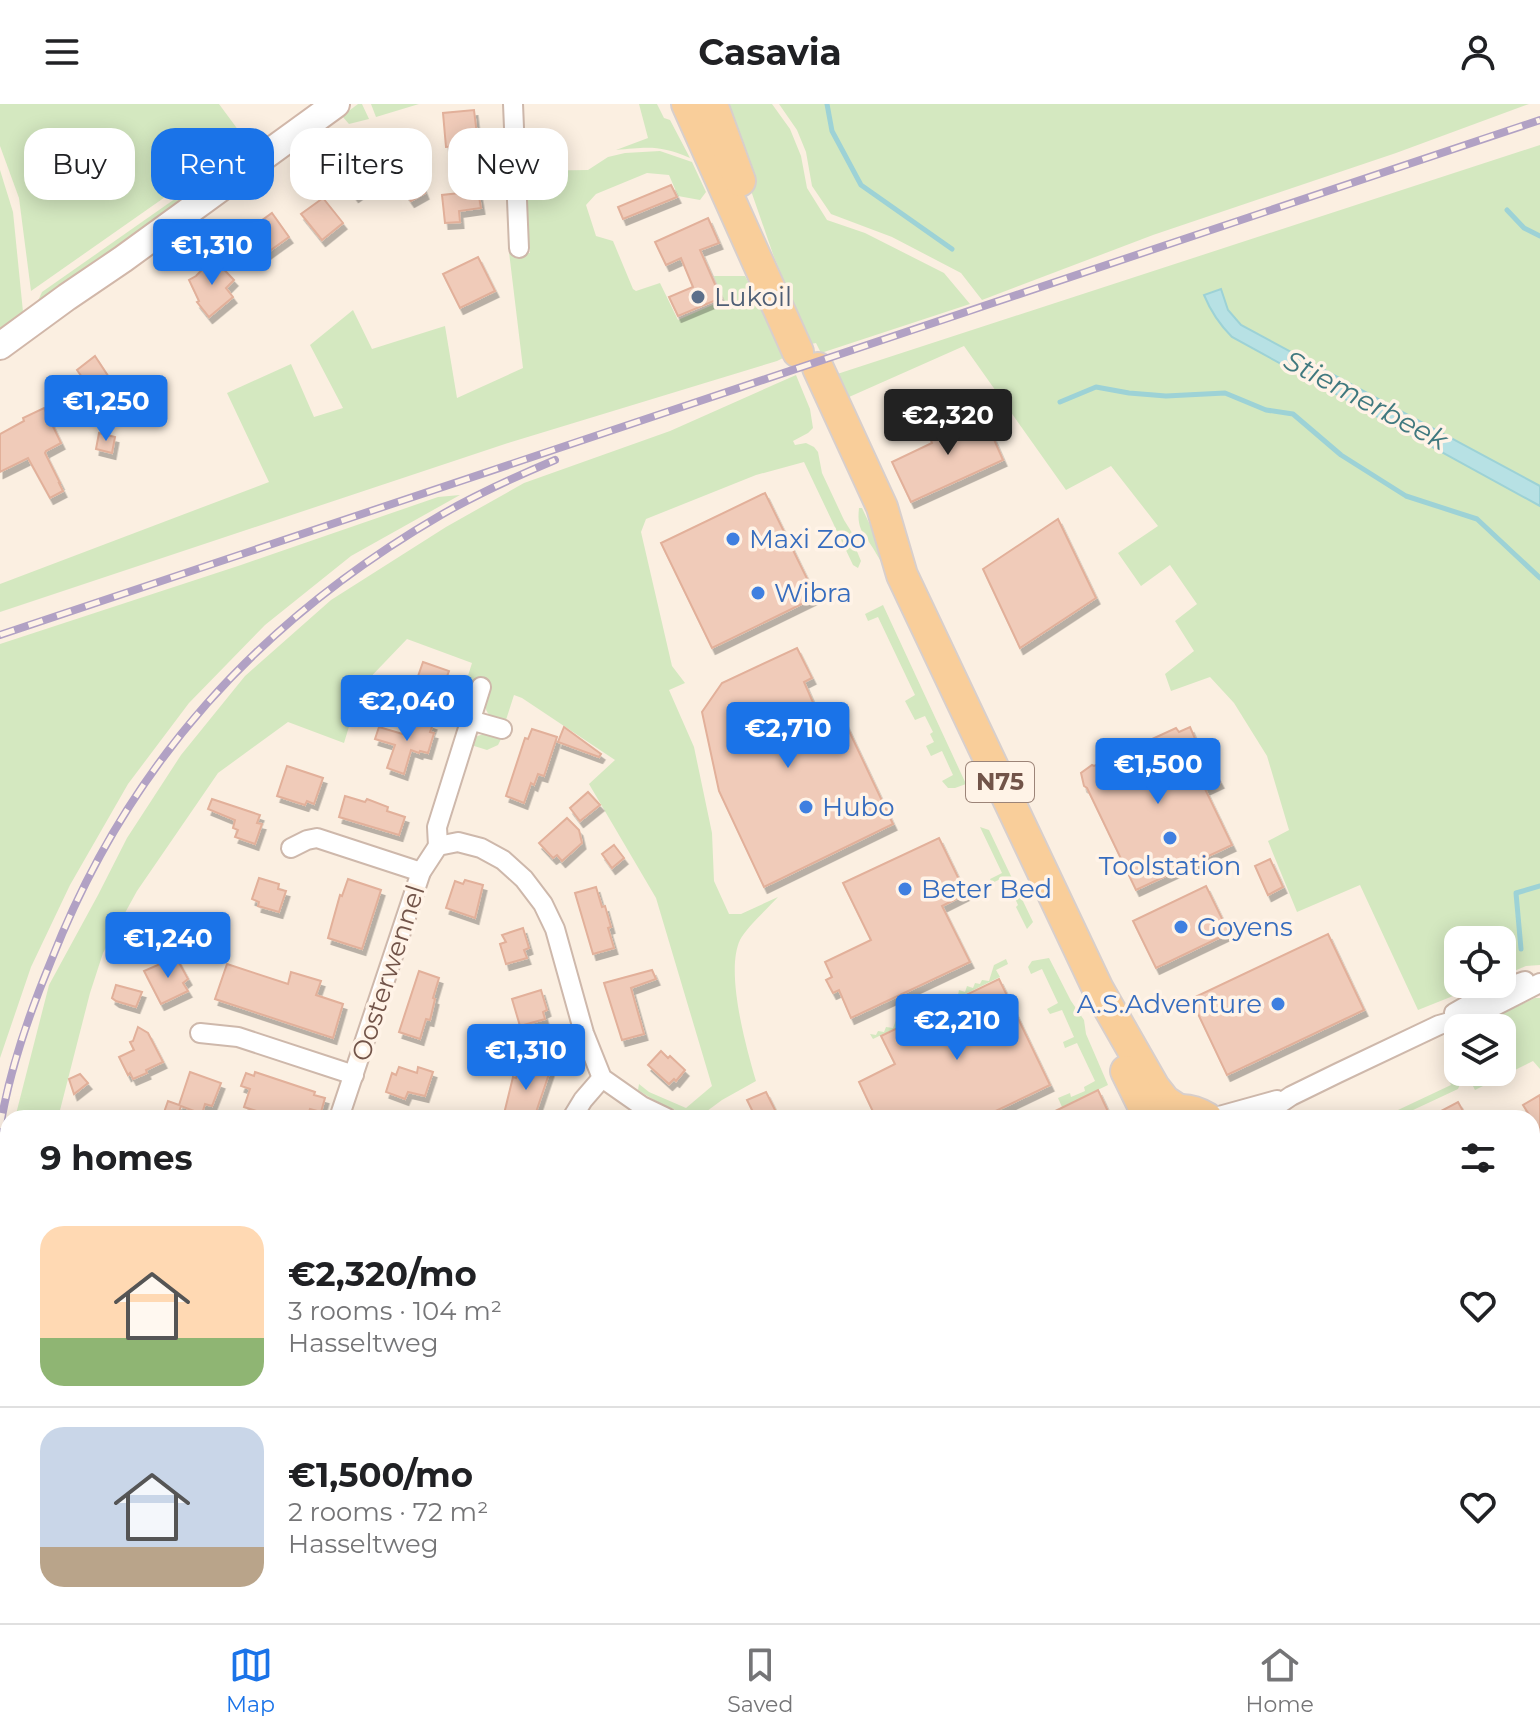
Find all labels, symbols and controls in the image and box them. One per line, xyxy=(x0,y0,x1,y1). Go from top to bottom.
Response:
icon: menu xyxy=(40,30,84,74)
text: Casavia xyxy=(698,30,842,74)
icon: person xyxy=(1456,30,1500,74)
chip: Buy xyxy=(24,128,135,200)
chip: Rent xyxy=(151,128,274,200)
chip: Filters xyxy=(290,128,432,200)
chip: New xyxy=(448,128,568,200)
pin: €1,310 xyxy=(147,219,277,287)
text: €1,310 xyxy=(171,229,253,261)
place label: Lukoil xyxy=(714,281,792,313)
marker: Lukoil xyxy=(689,288,707,306)
water label: Stiemerbeek xyxy=(1278,343,1455,458)
pin: €1,250 xyxy=(41,375,171,443)
text: €1,250 xyxy=(62,385,150,417)
pin: €2,320 xyxy=(883,389,1013,457)
text: €2,320 xyxy=(902,399,994,431)
place label: Maxi Zoo xyxy=(749,523,866,555)
marker: Maxi Zoo xyxy=(724,530,742,548)
place label: Wibra xyxy=(774,577,852,609)
marker: Wibra xyxy=(749,584,767,602)
pin: €2,040 xyxy=(342,675,472,743)
text: €2,040 xyxy=(359,685,455,717)
pin: €2,710 xyxy=(723,702,853,770)
text: €2,710 xyxy=(744,712,832,744)
pin: €1,500 xyxy=(1093,738,1223,806)
text: €1,500 xyxy=(1113,748,1203,780)
road number: N75 xyxy=(966,762,1034,802)
place label: Hubo xyxy=(822,791,895,823)
marker: Hubo xyxy=(797,798,815,816)
marker: Toolstation xyxy=(1161,829,1179,847)
place label: Toolstation xyxy=(1099,850,1241,882)
place label: Beter Bed xyxy=(921,873,1052,905)
marker: Beter Bed xyxy=(896,880,914,898)
street label: Oosterwennel xyxy=(344,881,432,1065)
place label: Goyens xyxy=(1197,911,1293,943)
pin: €1,240 xyxy=(103,912,233,980)
marker: Goyens xyxy=(1172,918,1190,936)
text: €1,240 xyxy=(123,922,213,954)
map controls xyxy=(1444,926,1516,1086)
button: locate xyxy=(1444,926,1516,998)
place label: A.S.Adventure xyxy=(1077,988,1262,1020)
pin: €2,210 xyxy=(892,994,1022,1062)
marker: A.S.Adventure xyxy=(1269,995,1287,1013)
text: €2,210 xyxy=(914,1004,1000,1036)
button: layers xyxy=(1444,1014,1516,1086)
pin: €1,310 xyxy=(461,1024,591,1092)
text: €1,310 xyxy=(485,1034,567,1066)
icon: filters xyxy=(1456,1136,1500,1180)
text: 9 homes xyxy=(40,1137,193,1179)
text: €2,320/mo xyxy=(288,1253,477,1295)
icon: home xyxy=(104,1258,200,1354)
icon: heart xyxy=(1456,1284,1500,1328)
text: 3 rooms · 104 m² xyxy=(288,1295,502,1327)
text: Hasseltweg xyxy=(288,1327,439,1359)
text: €1,500/mo xyxy=(288,1454,473,1496)
icon: home xyxy=(104,1459,200,1555)
icon: heart xyxy=(1456,1485,1500,1529)
text: 2 rooms · 72 m² xyxy=(288,1496,488,1528)
text: Hasseltweg xyxy=(288,1528,439,1560)
tab: Map xyxy=(226,1643,275,1718)
tab: Saved xyxy=(727,1643,793,1718)
tab: Home xyxy=(1246,1643,1314,1718)

